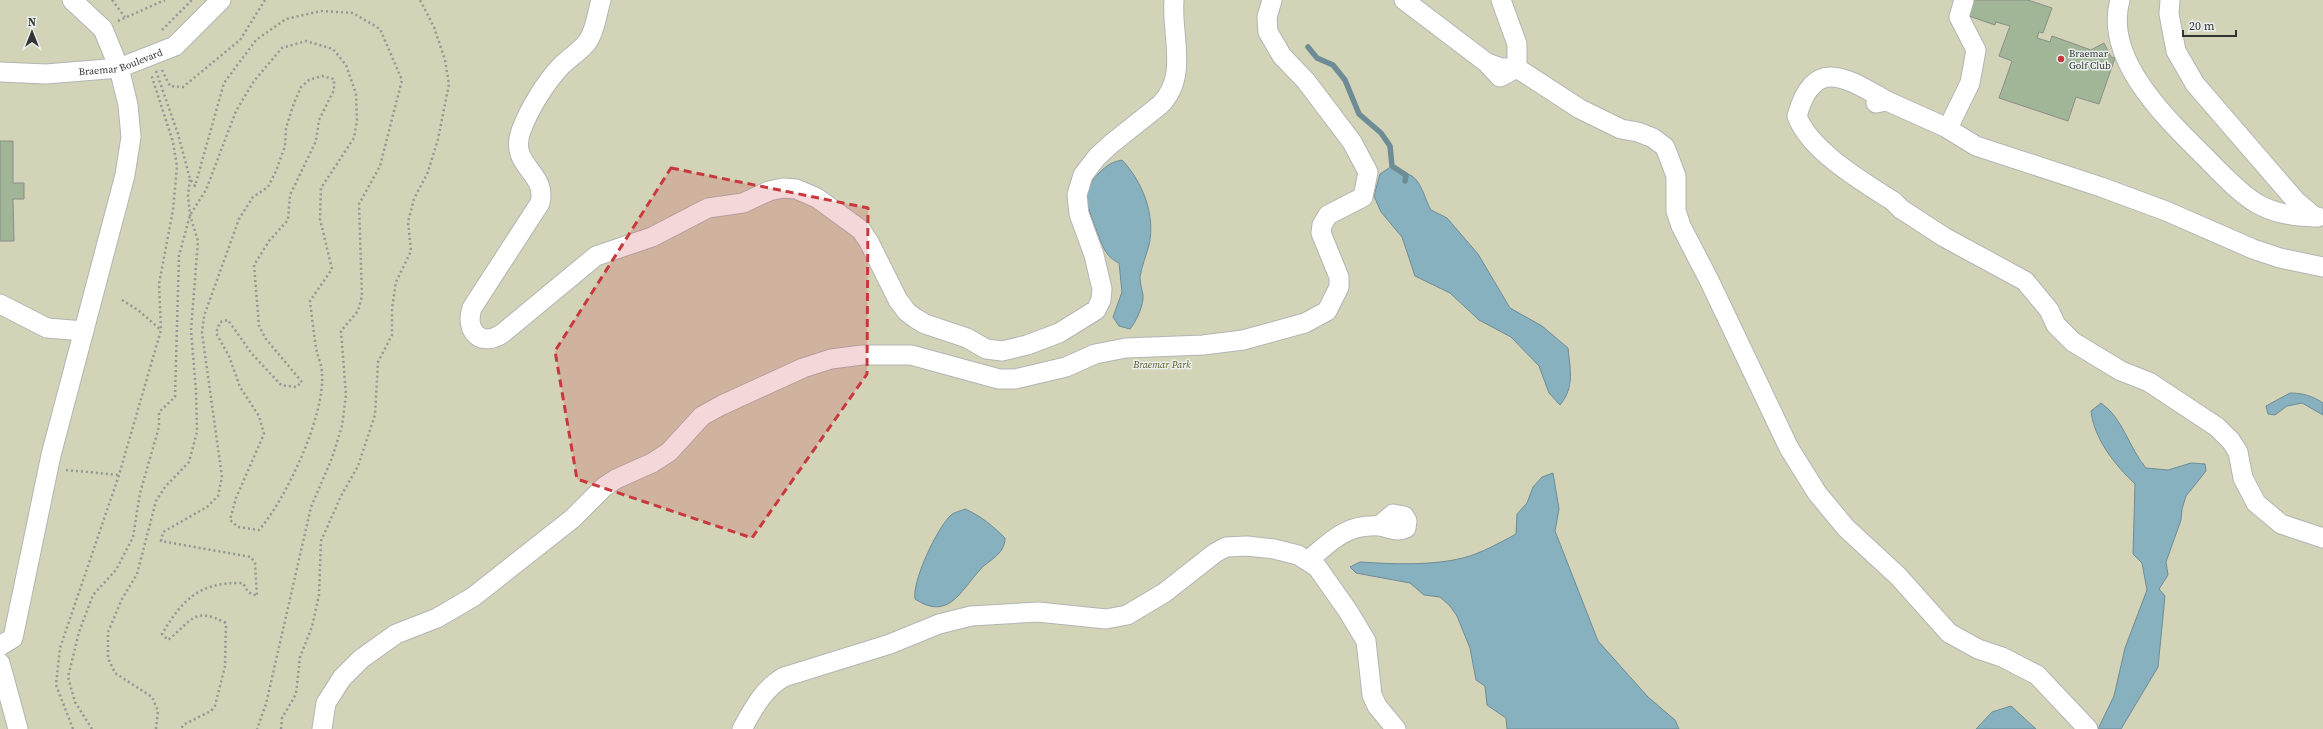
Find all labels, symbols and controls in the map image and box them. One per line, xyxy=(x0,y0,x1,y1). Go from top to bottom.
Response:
north arrow xyxy=(12,12,52,52)
scale bar xyxy=(2183,12,2236,38)
text: N xyxy=(28,15,36,30)
text: 20 m xyxy=(2189,18,2215,34)
street label: Braemar Boulevard xyxy=(78,45,164,78)
place label: Braemar Golf Club xyxy=(2069,47,2111,72)
marker: Braemar Golf Club xyxy=(2056,54,2066,64)
park label: Braemar Park xyxy=(1132,358,1191,371)

